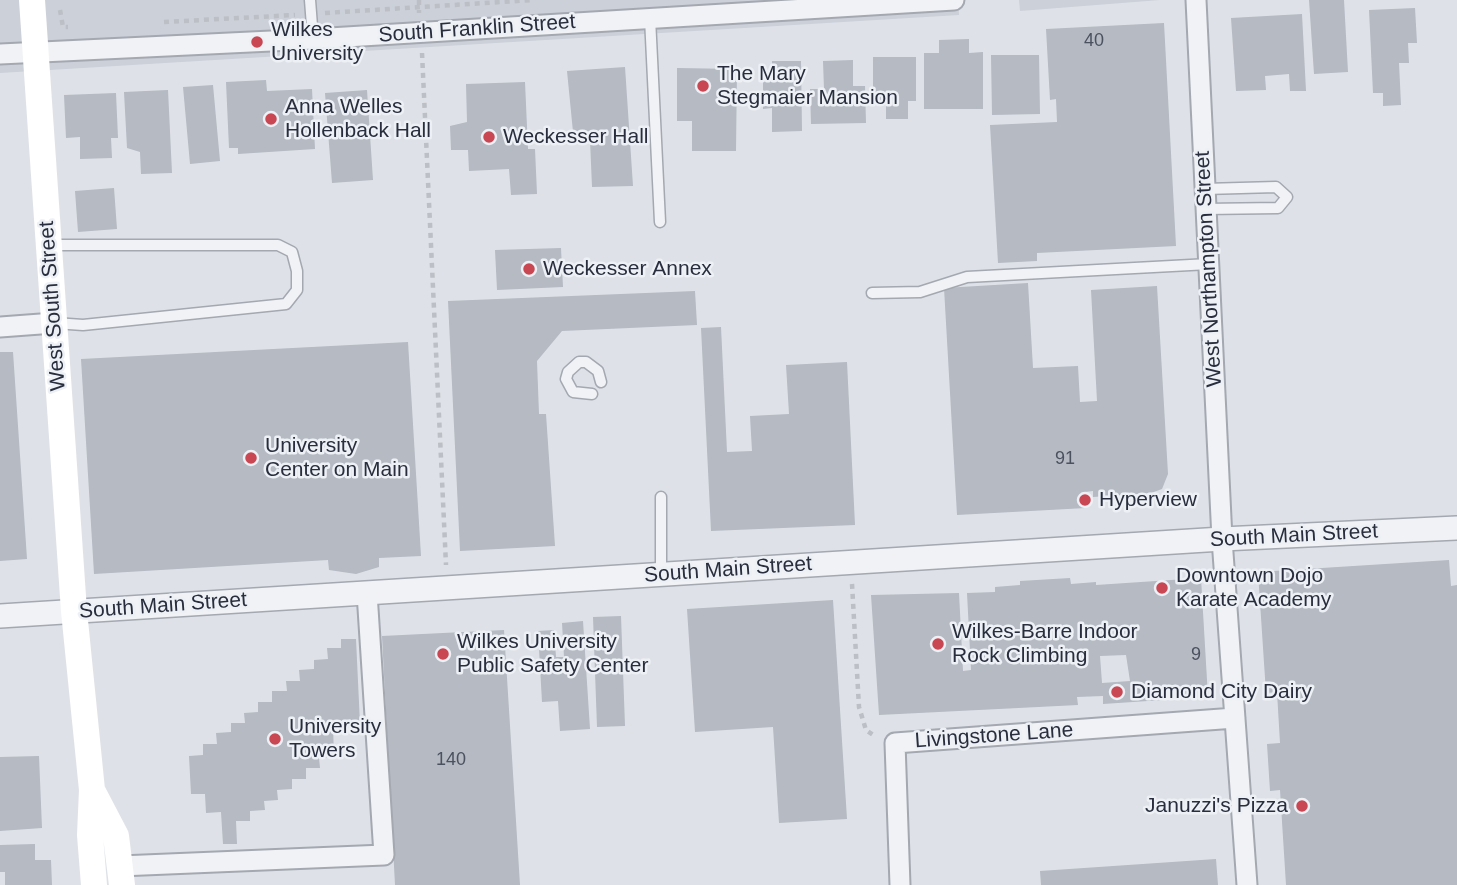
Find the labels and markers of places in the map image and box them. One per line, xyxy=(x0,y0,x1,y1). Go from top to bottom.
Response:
place label: Wilkes University xyxy=(271,17,363,67)
marker: Wilkes University xyxy=(249,34,265,50)
place label: The Mary Stegmaier Mansion xyxy=(717,61,898,111)
marker: The Mary Stegmaier Mansion xyxy=(695,78,711,94)
place label: Anna Welles Hollenback Hall xyxy=(285,94,431,144)
marker: Anna Welles Hollenback Hall xyxy=(263,111,279,127)
place label: Weckesser Hall xyxy=(503,124,648,150)
marker: Weckesser Hall xyxy=(481,129,497,145)
place label: Weckesser Annex xyxy=(543,256,712,282)
marker: Weckesser Annex xyxy=(521,261,537,277)
place label: University Center on Main xyxy=(265,433,409,483)
marker: University Center on Main xyxy=(243,450,259,466)
place label: Hyperview xyxy=(1099,487,1197,513)
marker: Hyperview xyxy=(1077,492,1093,508)
place label: Downtown Dojo Karate Academy xyxy=(1176,563,1331,613)
marker: Downtown Dojo Karate Academy xyxy=(1154,580,1170,596)
place label: Wilkes-Barre Indoor Rock Climbing xyxy=(952,619,1138,669)
place label: Wilkes University Public Safety Center xyxy=(457,629,648,679)
marker: Wilkes-Barre Indoor Rock Climbing xyxy=(930,636,946,652)
marker: Wilkes University Public Safety Center xyxy=(435,646,451,662)
place label: Diamond City Dairy xyxy=(1131,679,1312,705)
marker: Diamond City Dairy xyxy=(1109,684,1125,700)
place label: University Towers xyxy=(289,714,381,764)
marker: University Towers xyxy=(267,731,283,747)
place label: Januzzi's Pizza xyxy=(1145,793,1288,819)
marker: Januzzi's Pizza xyxy=(1294,798,1310,814)

